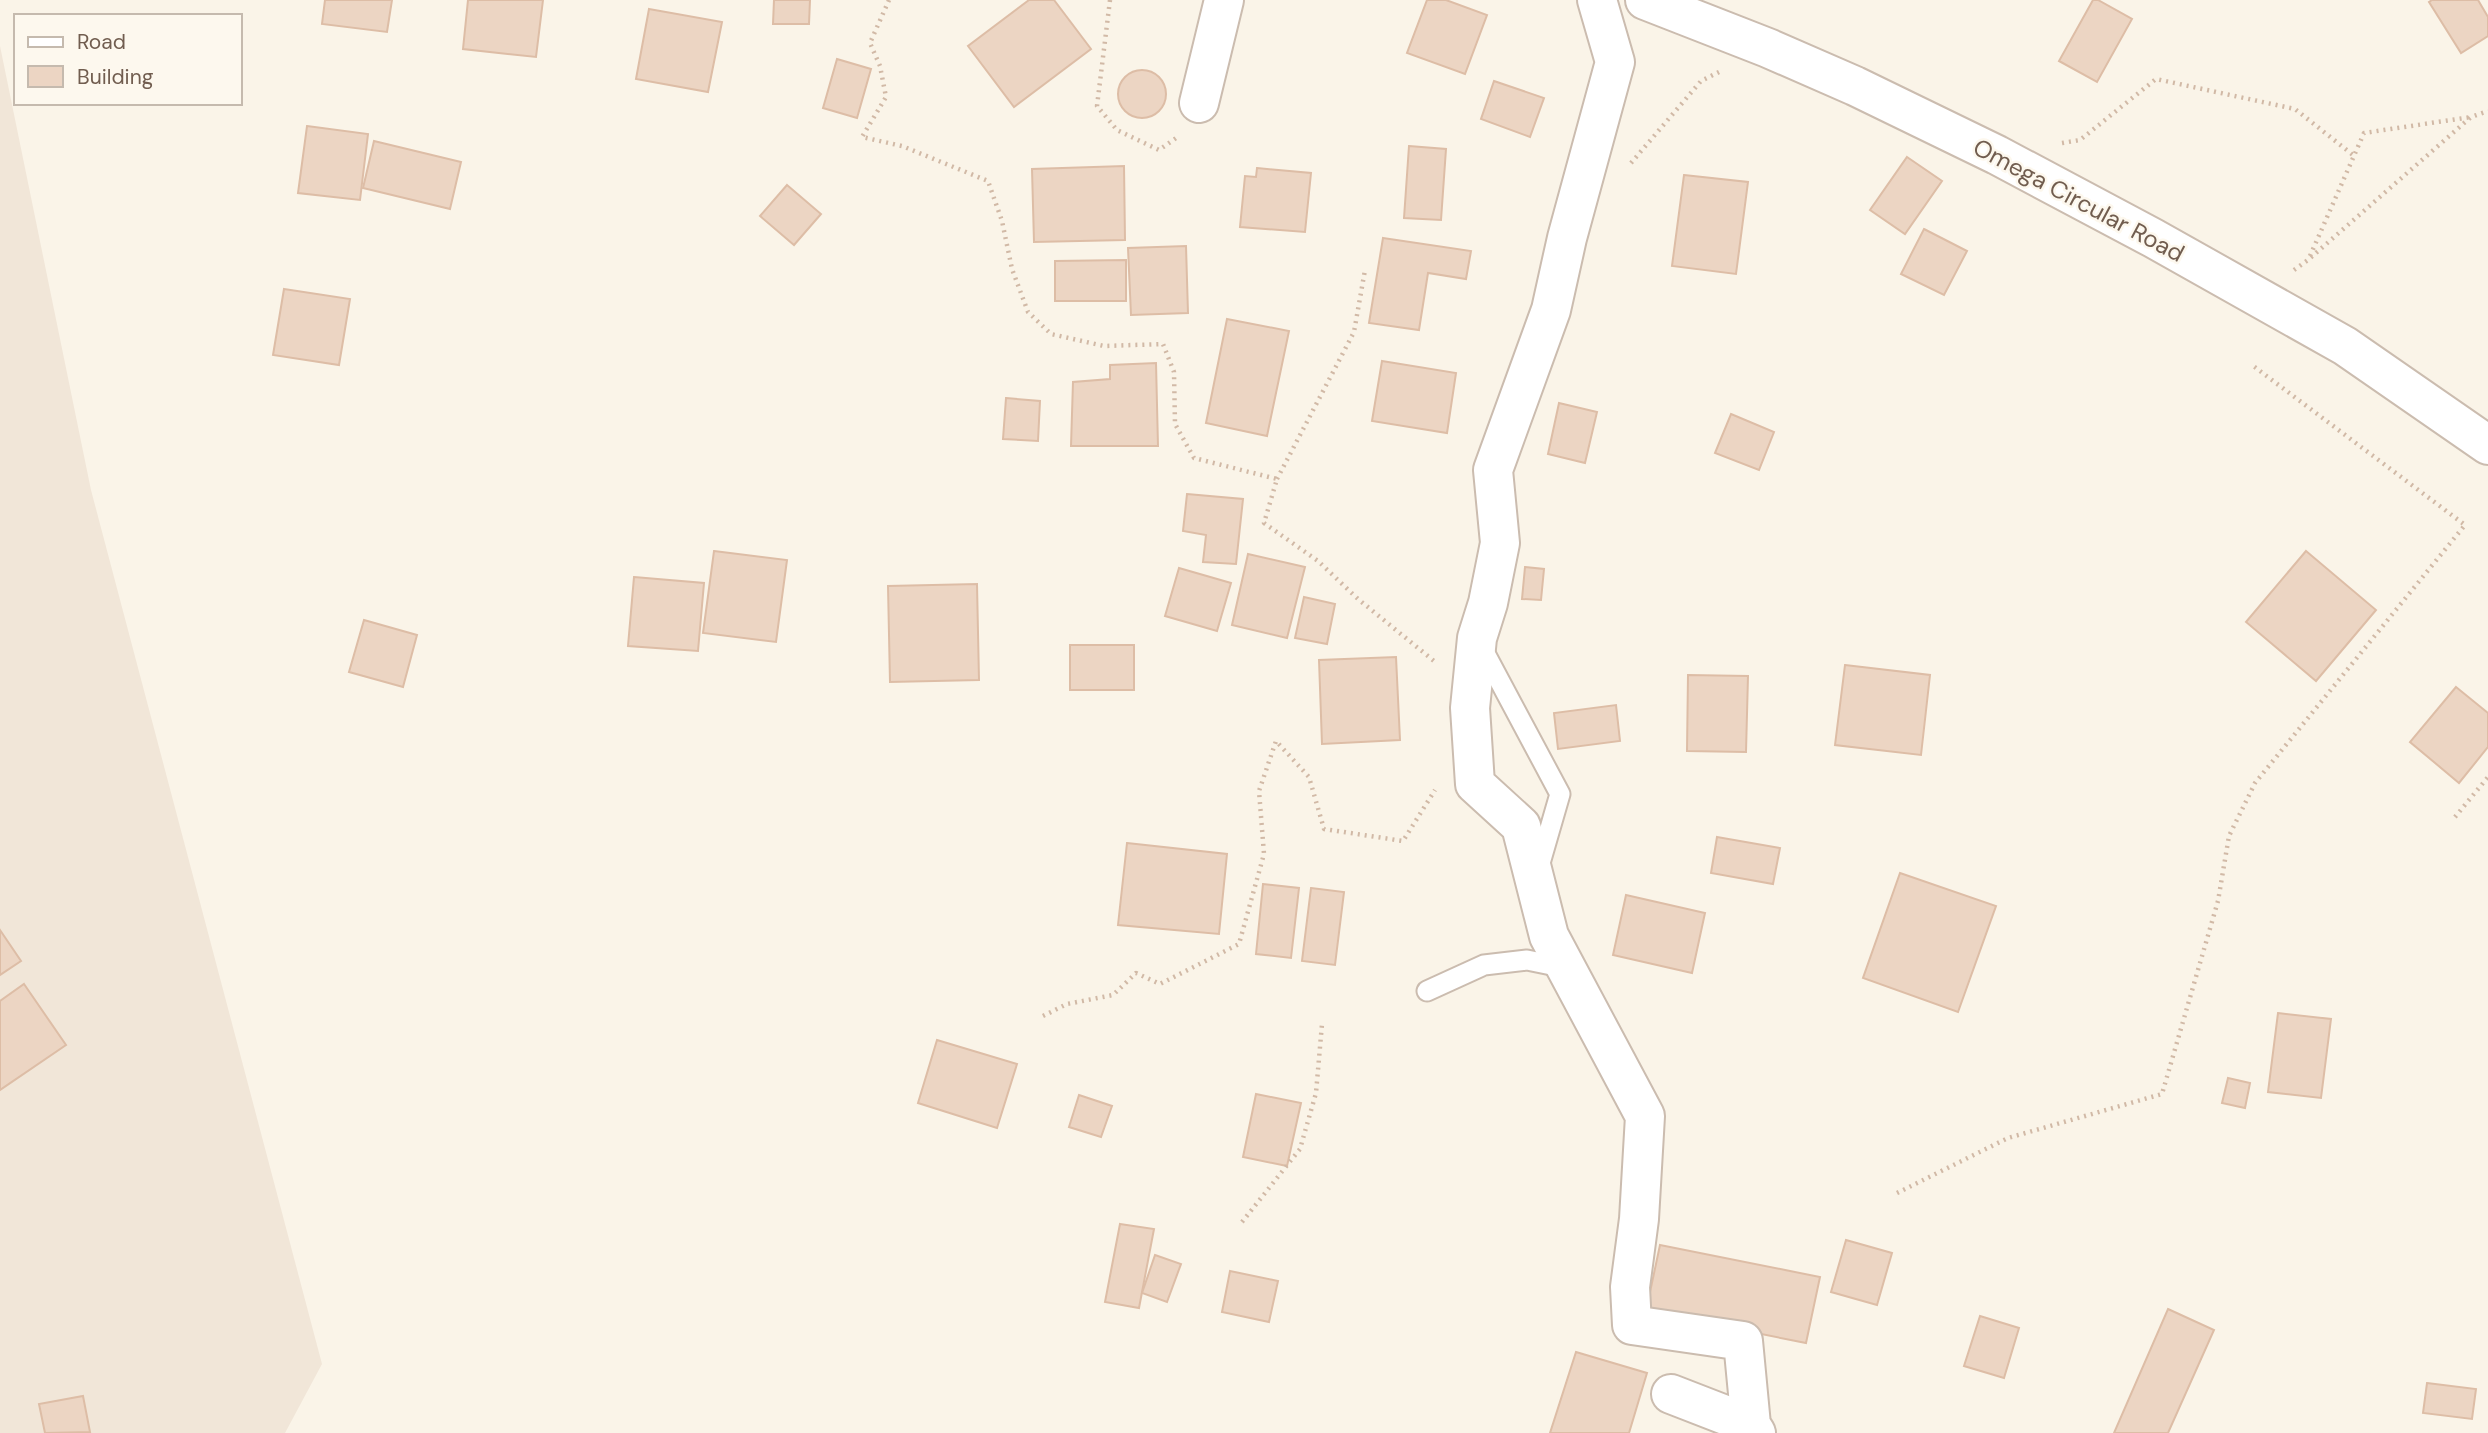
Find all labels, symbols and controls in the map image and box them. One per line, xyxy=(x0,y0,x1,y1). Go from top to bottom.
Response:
legend xyxy=(14,14,242,105)
text: Road xyxy=(77,28,126,56)
text: Building xyxy=(77,63,154,91)
street label: Omega Circular Road xyxy=(1968,131,2190,269)

